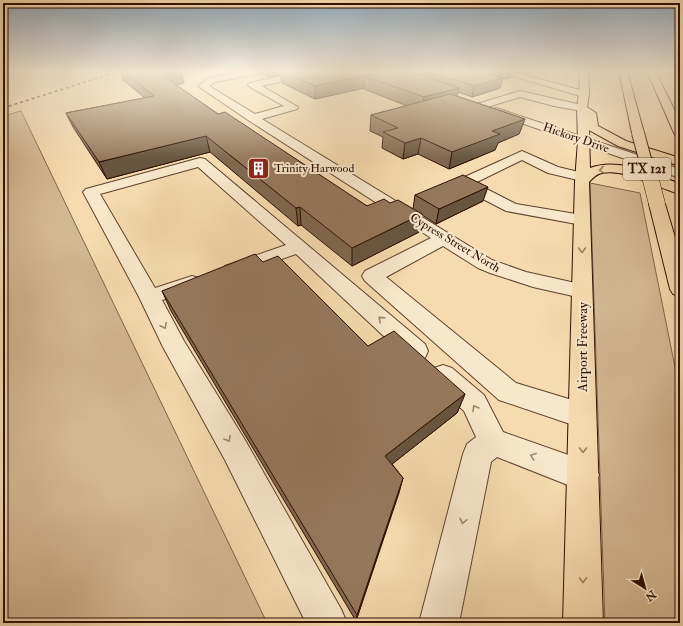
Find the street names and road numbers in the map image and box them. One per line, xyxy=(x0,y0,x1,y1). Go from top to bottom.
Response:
street label: Hickory Drive xyxy=(541,120,611,156)
road number: TX 121 xyxy=(623,158,671,180)
street label: Cypress Street North xyxy=(407,210,503,276)
street label: Airport Freeway xyxy=(574,301,592,393)

